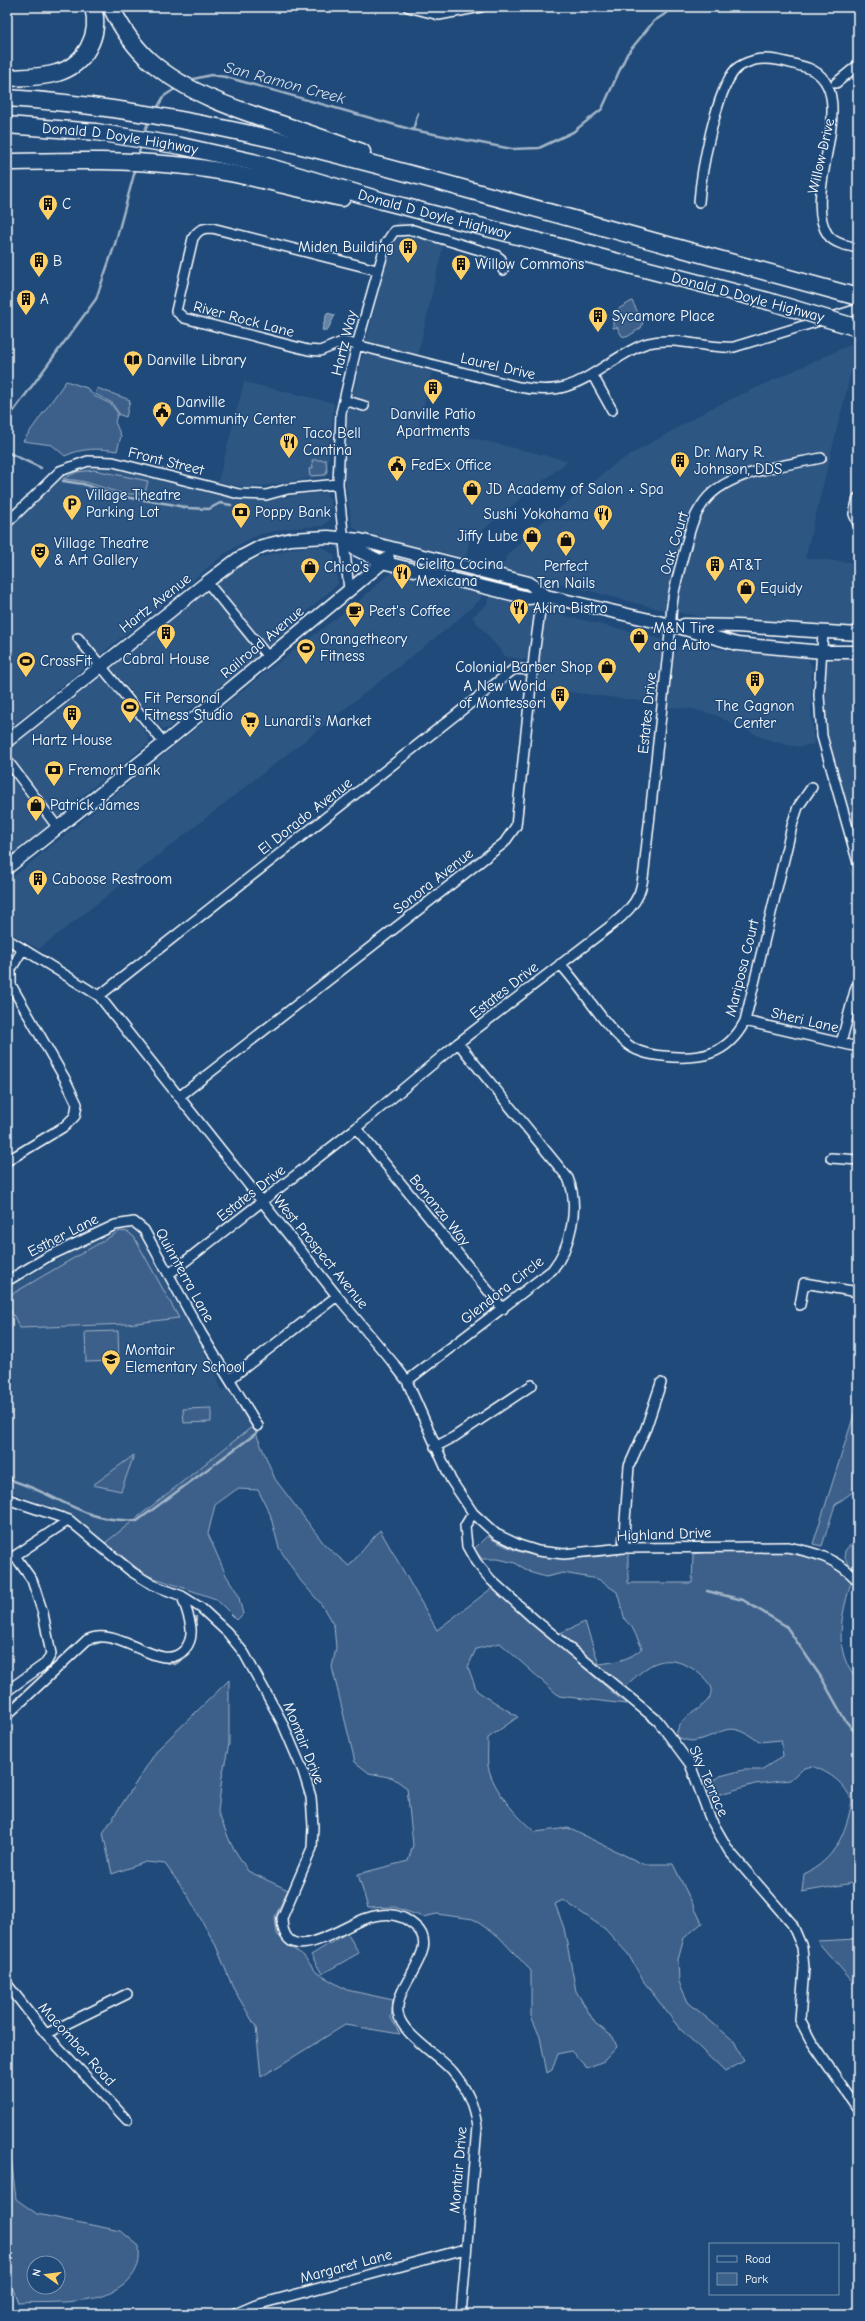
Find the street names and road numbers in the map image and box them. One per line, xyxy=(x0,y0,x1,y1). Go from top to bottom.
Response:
street label: Willow Drive xyxy=(804,116,839,196)
street label: Donald D Doyle Highway xyxy=(41,119,200,159)
street label: Donald D Doyle Highway xyxy=(356,185,513,243)
street label: Donald D Doyle Highway xyxy=(670,268,827,326)
street label: River Rock Lane xyxy=(192,297,297,341)
street label: Hartz Way xyxy=(327,308,361,378)
street label: Laurel Drive xyxy=(459,349,538,383)
street label: Front Street xyxy=(126,443,206,479)
street label: Oak Court xyxy=(656,509,692,577)
street label: Hartz Avenue xyxy=(116,569,195,637)
street label: Railroad Avenue xyxy=(217,602,308,682)
street label: Estates Drive xyxy=(634,671,660,755)
street label: El Dorado Avenue xyxy=(254,773,356,858)
street label: Sonora Avenue xyxy=(389,844,477,918)
street label: Mariposa Court xyxy=(721,917,763,1018)
street label: Estates Drive xyxy=(466,957,542,1022)
street label: Sheri Lane xyxy=(769,1003,841,1037)
street label: Estates Drive xyxy=(213,1160,289,1225)
street label: Bonanza Way xyxy=(406,1171,475,1250)
street label: West Prospect Avenue xyxy=(270,1192,373,1313)
street label: Esther Lane xyxy=(25,1209,102,1260)
street label: Quinnterra Lane xyxy=(152,1225,219,1326)
street label: Glendora Circle xyxy=(457,1252,547,1328)
street label: Highland Drive xyxy=(616,1523,712,1545)
street label: Montair Drive xyxy=(279,1699,329,1787)
street label: Sky Terrace xyxy=(685,1743,733,1820)
street label: Macomber Road xyxy=(35,1998,119,2090)
street label: Montair Drive xyxy=(445,2125,471,2214)
street label: Margaret Lane xyxy=(298,2245,395,2287)

